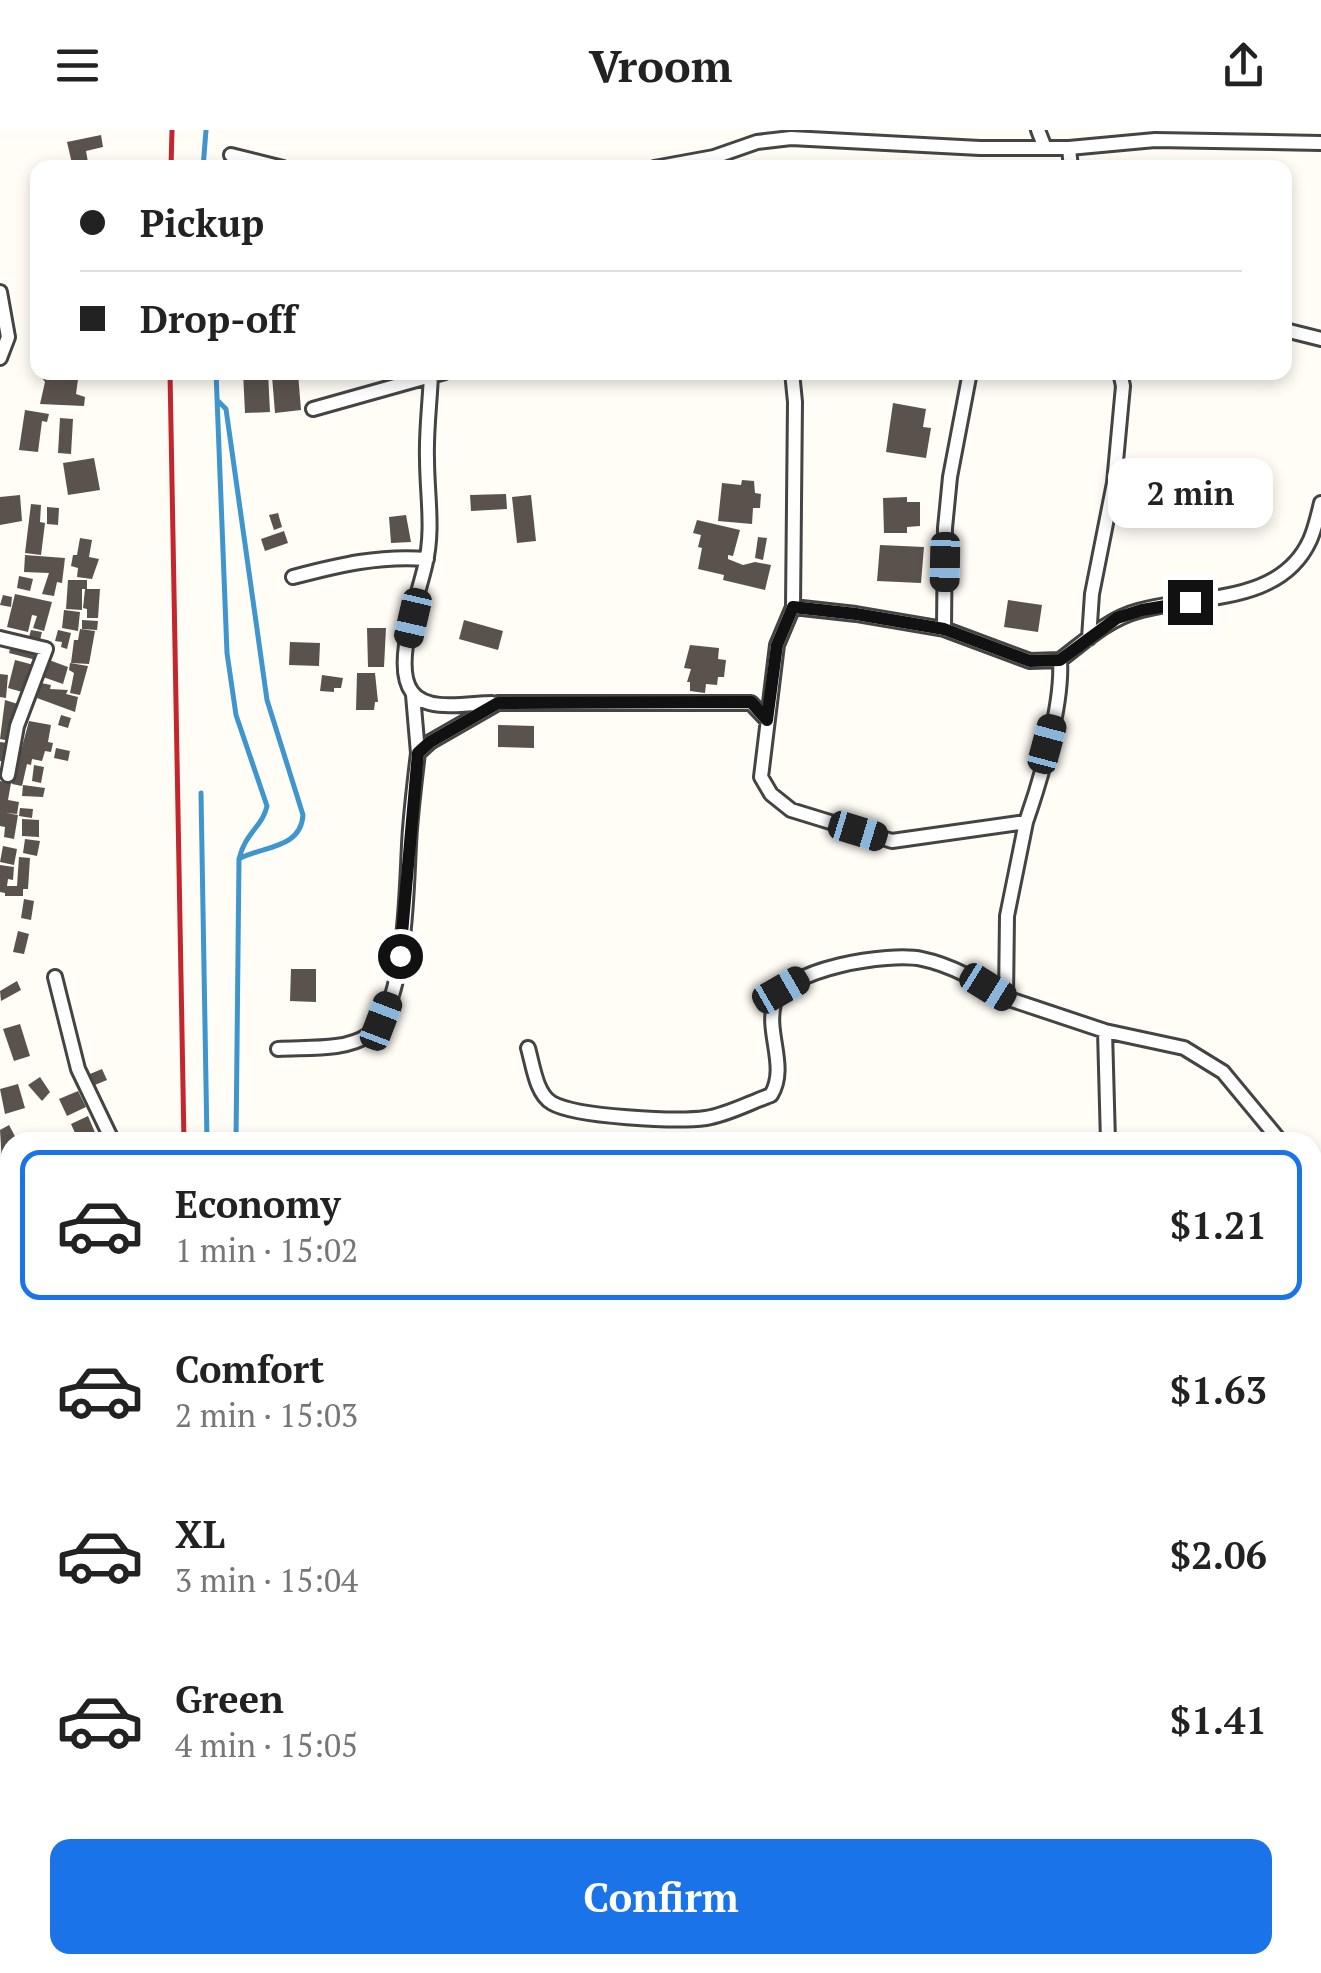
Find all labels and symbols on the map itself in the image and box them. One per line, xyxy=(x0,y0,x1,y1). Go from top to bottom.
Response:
callout: 2 min xyxy=(1108,457,1272,527)
car xyxy=(929,532,961,592)
route end xyxy=(1168,580,1213,625)
car xyxy=(392,585,434,651)
car xyxy=(1025,711,1069,777)
car xyxy=(825,808,891,854)
route start xyxy=(378,934,423,979)
car xyxy=(955,958,1021,1016)
car xyxy=(748,962,814,1018)
car xyxy=(356,988,406,1054)

